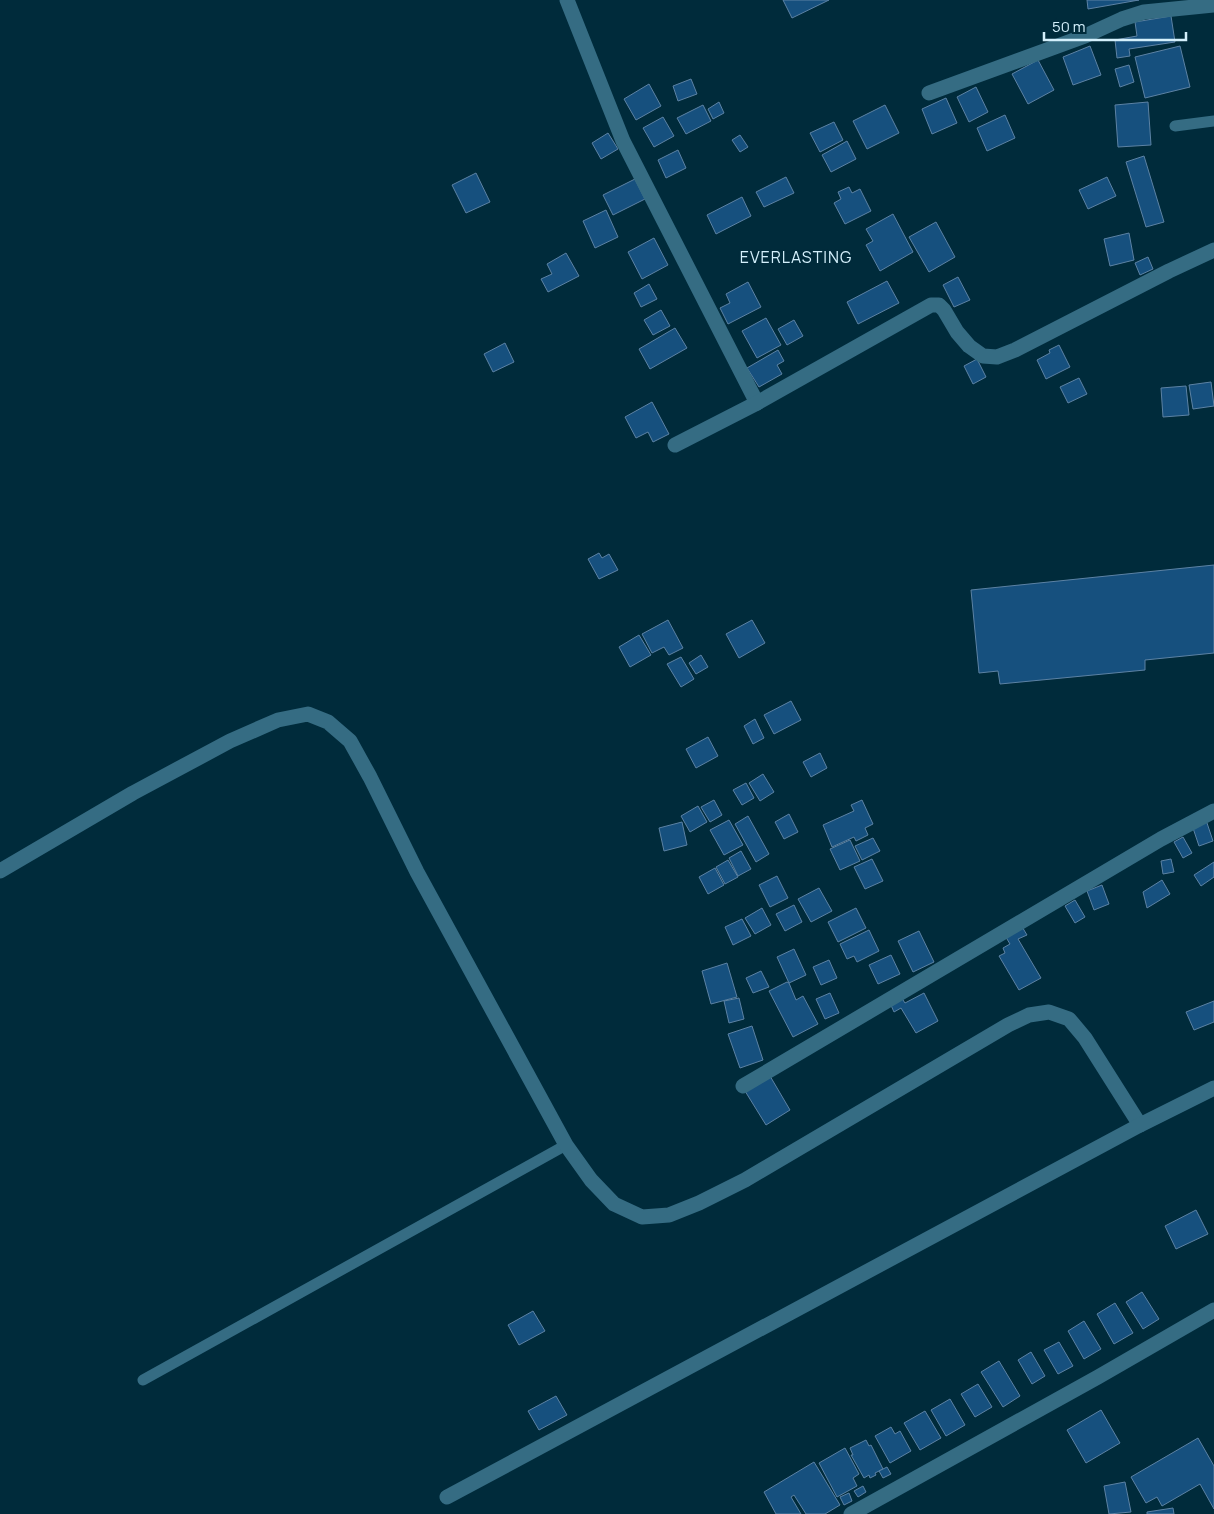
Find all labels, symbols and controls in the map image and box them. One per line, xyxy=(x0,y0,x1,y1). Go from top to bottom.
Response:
scale bar xyxy=(1044,10,1186,42)
text: 50 m xyxy=(1052,16,1086,37)
district label: EVERLASTING xyxy=(740,246,852,268)

